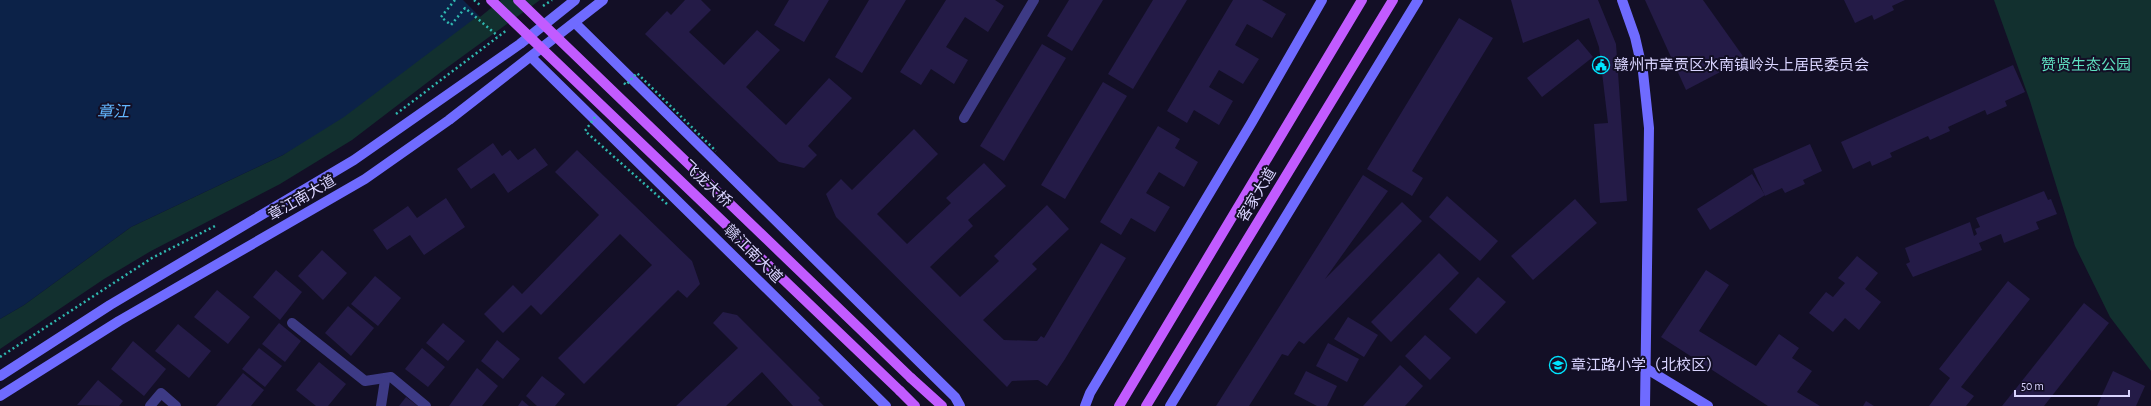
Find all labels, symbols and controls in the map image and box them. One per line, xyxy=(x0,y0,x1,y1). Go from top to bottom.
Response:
public building icon: 赣州市章贡区水南镇岭头上居民委员会 xyxy=(1591,55,1611,75)
place label: 赣州市章贡区水南镇岭头上居民委员会 xyxy=(1614,56,1869,73)
park label: 赞贤生态公园 xyxy=(2041,57,2131,73)
water label: 章江 xyxy=(97,103,131,120)
street label: 飞龙大桥 xyxy=(680,157,735,210)
street label: 客家大道 xyxy=(1234,165,1279,225)
street label: 章江南大道 xyxy=(265,172,338,223)
street label: 赣江南大道 xyxy=(721,221,786,286)
school or university icon: 章江路小学（北校区） xyxy=(1548,355,1568,375)
place label: 章江路小学（北校区） xyxy=(1571,356,1721,373)
scale bar xyxy=(2015,372,2129,398)
text: 50 m xyxy=(2021,380,2044,392)

